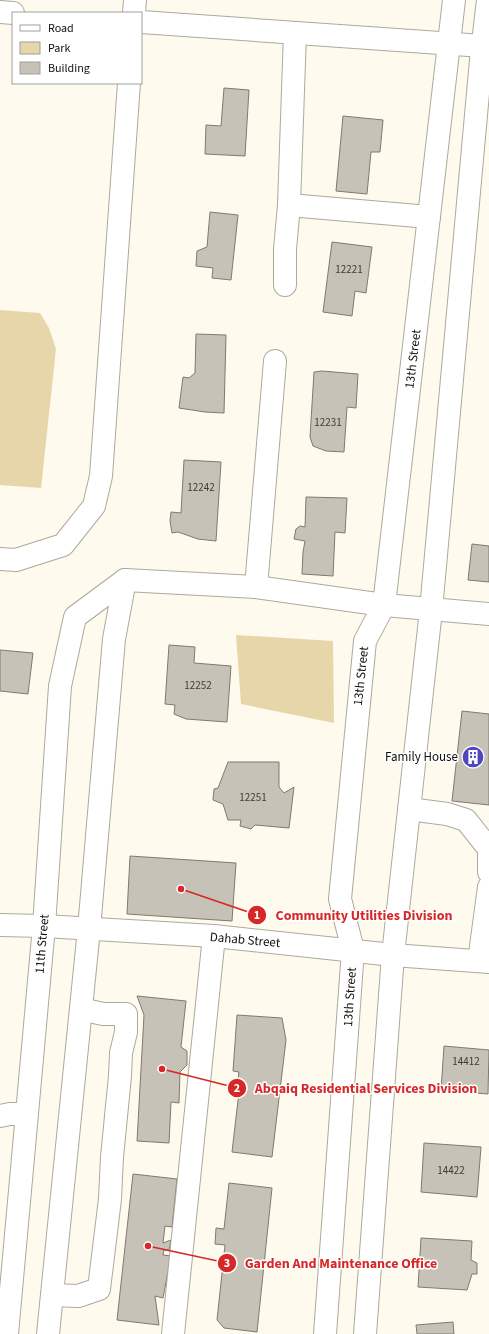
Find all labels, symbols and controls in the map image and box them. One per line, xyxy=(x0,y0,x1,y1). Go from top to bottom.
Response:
legend xyxy=(12,12,142,84)
text: Road xyxy=(48,20,74,37)
text: Park xyxy=(48,40,70,57)
text: Building xyxy=(48,60,90,77)
house number: 12221 xyxy=(335,262,363,277)
street label: 13th Street xyxy=(400,328,426,390)
house number: 12231 xyxy=(314,415,342,430)
house number: 12242 xyxy=(187,480,215,495)
street label: 13th Street xyxy=(349,645,373,707)
house number: 12252 xyxy=(184,678,212,693)
building icon: Family House xyxy=(460,744,486,770)
place label: Family House xyxy=(385,748,458,766)
house number: 12251 xyxy=(239,790,267,805)
callout: Community Utilities Division xyxy=(247,902,460,928)
text: Community Utilities Division xyxy=(276,906,452,926)
text: 1 xyxy=(254,907,260,924)
street label: 11th Street xyxy=(30,913,54,974)
street label: Dahab Street xyxy=(209,928,282,952)
street label: 13th Street xyxy=(339,966,361,1027)
house number: 14412 xyxy=(452,1054,480,1069)
callout: Abqaiq Residential Services Division xyxy=(227,1075,486,1101)
text: Abqaiq Residential Services Division xyxy=(254,1079,477,1099)
text: 2 xyxy=(234,1080,240,1097)
house number: 14422 xyxy=(437,1163,465,1178)
callout: Garden And Maintenance Office xyxy=(217,1250,445,1276)
text: Garden And Maintenance Office xyxy=(245,1254,437,1274)
text: 3 xyxy=(224,1255,230,1272)

